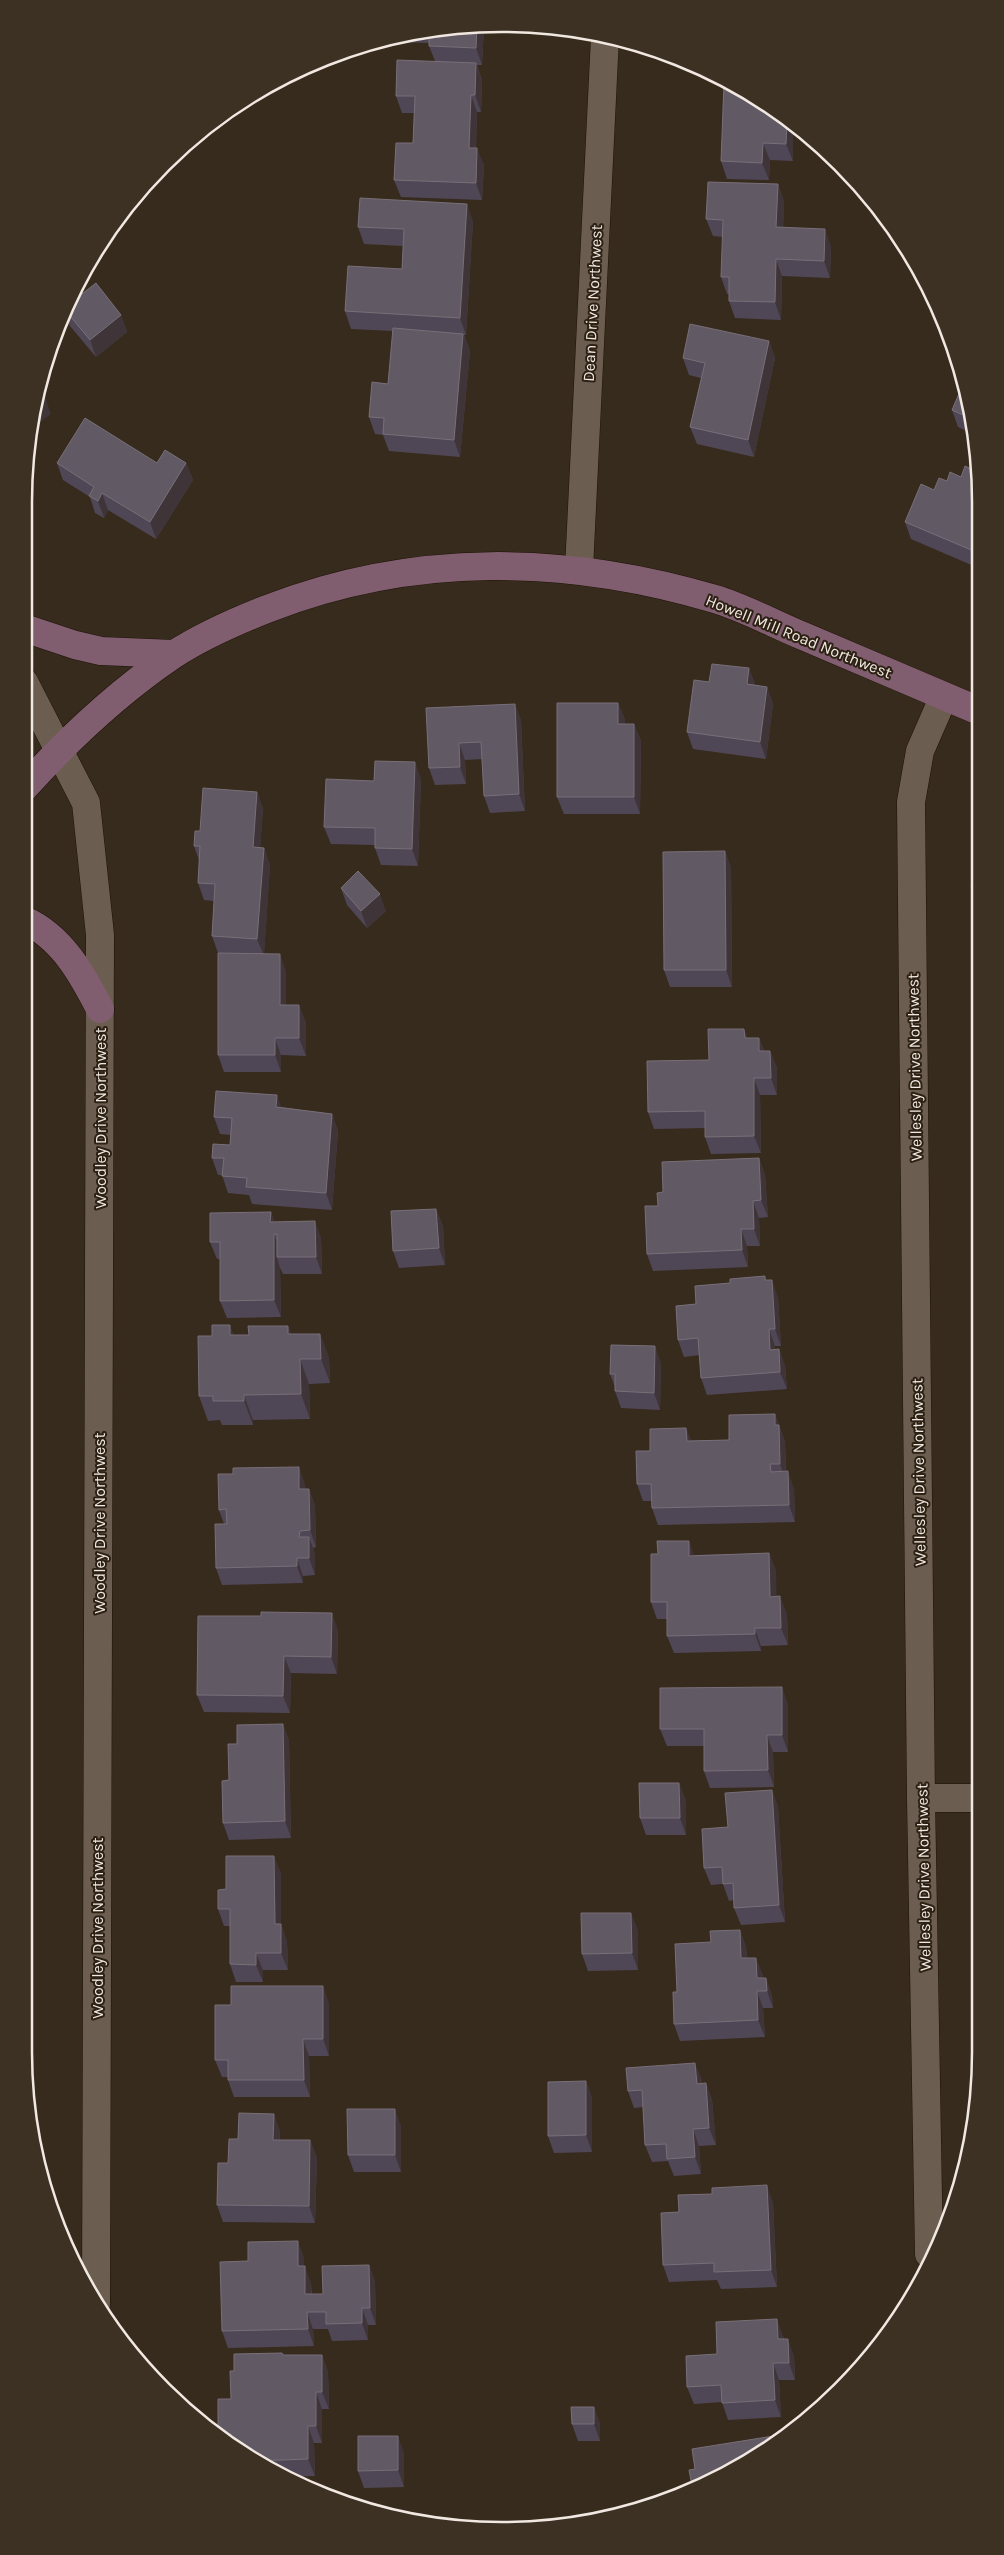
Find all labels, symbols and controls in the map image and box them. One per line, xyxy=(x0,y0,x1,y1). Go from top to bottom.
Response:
street label: Dean Drive Northwest xyxy=(579,224,606,382)
street label: Howell Mill Road Northwest xyxy=(703,590,895,683)
street label: Wellesley Drive Northwest xyxy=(903,973,926,1161)
street label: Woodley Drive Northwest xyxy=(91,1027,110,1209)
street label: Wellesley Drive Northwest xyxy=(907,1378,930,1566)
street label: Woodley Drive Northwest xyxy=(90,1432,109,1614)
street label: Wellesley Drive Northwest xyxy=(912,1783,935,1971)
street label: Woodley Drive Northwest xyxy=(88,1837,107,2019)

